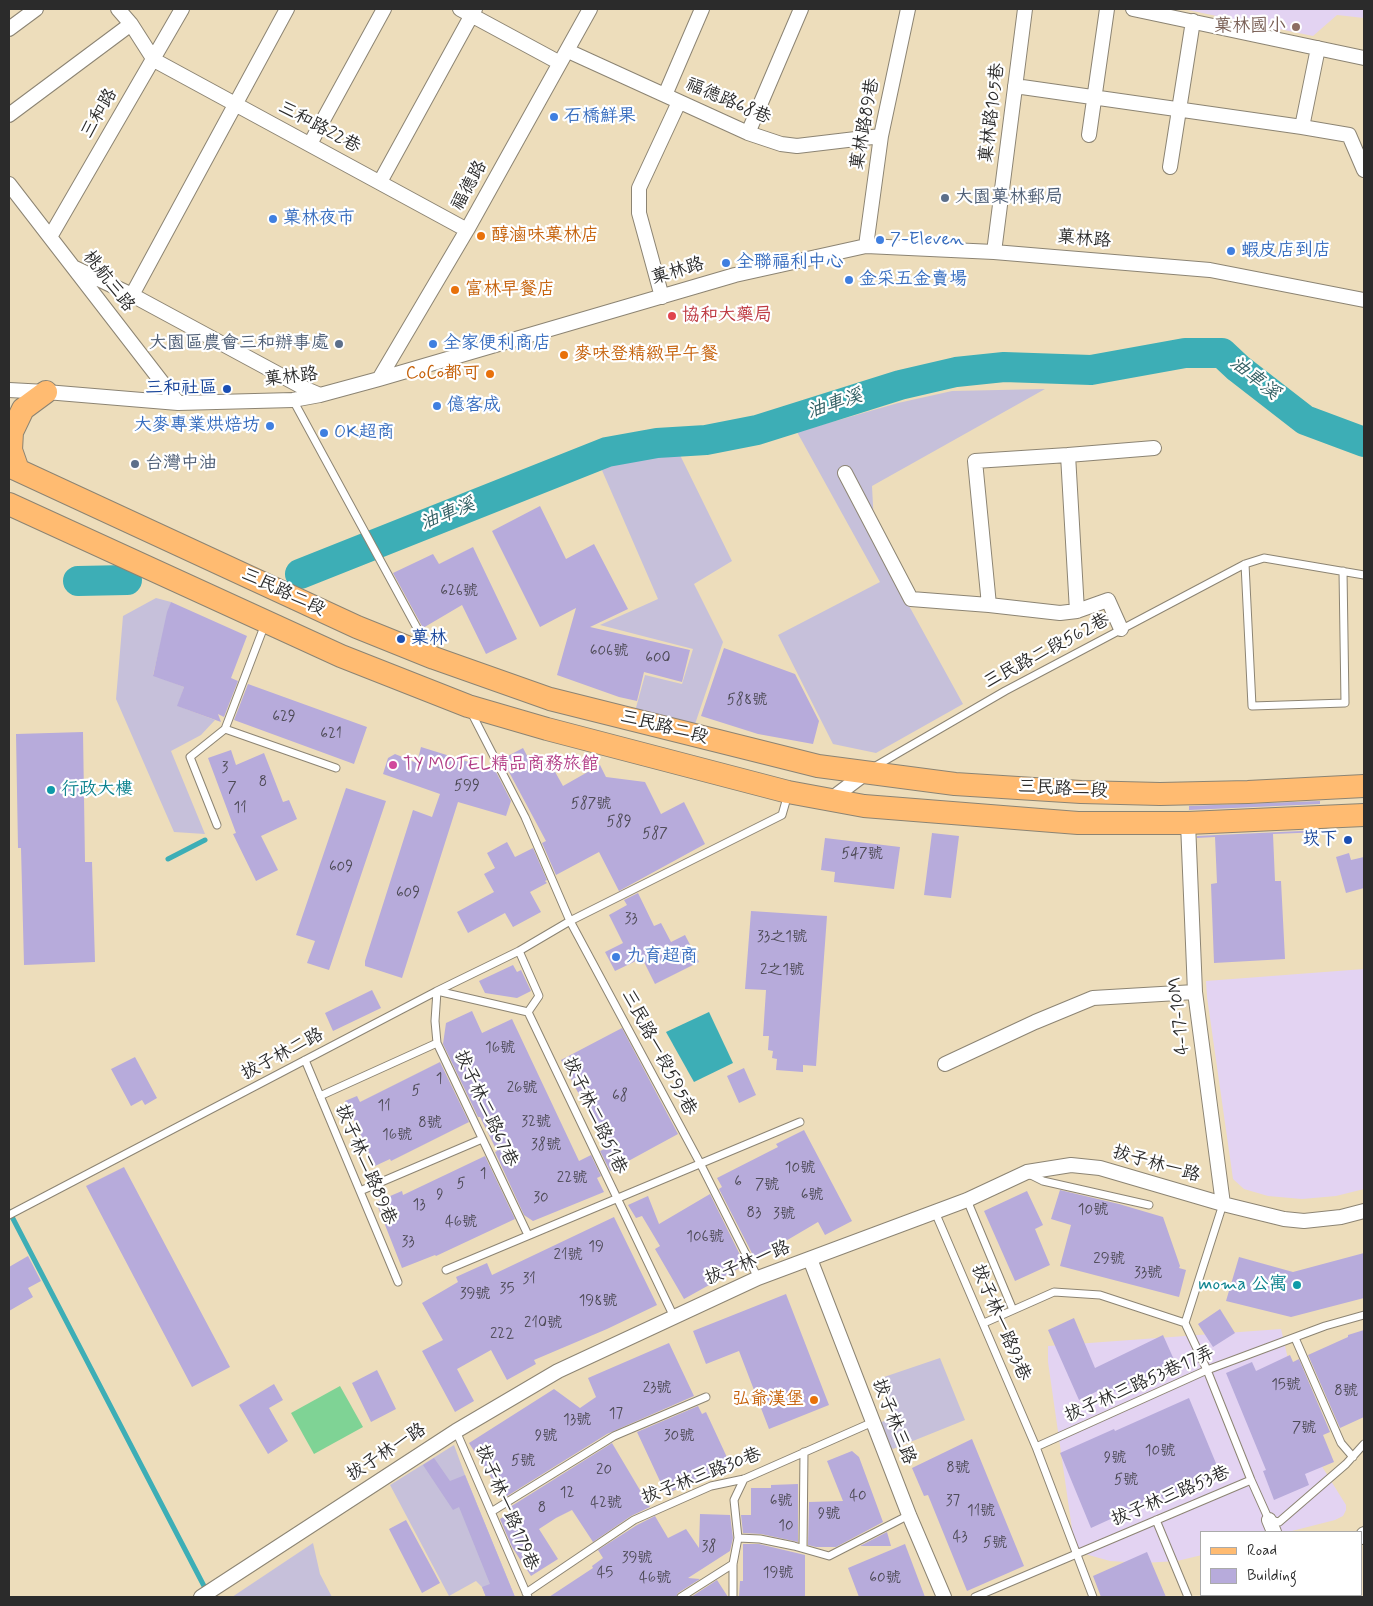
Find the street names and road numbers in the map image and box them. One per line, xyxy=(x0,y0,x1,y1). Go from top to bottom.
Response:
street label: 菓林路105巷 xyxy=(976,62,1010,164)
street label: 福德路68巷 xyxy=(682,74,774,130)
street label: 菓林路89巷 xyxy=(847,76,885,172)
street label: 三和路 xyxy=(77,85,123,143)
street label: 三和路22巷 xyxy=(274,97,364,159)
street label: 福德路 xyxy=(447,157,493,215)
street label: 菓林路 xyxy=(1056,227,1112,253)
street label: 桃航三路 xyxy=(77,247,139,317)
street label: 菓林路 xyxy=(649,254,707,290)
street label: 菓林路 xyxy=(263,364,319,392)
street label: 三民路二段 xyxy=(238,564,328,622)
street label: 三民路二段562巷 xyxy=(980,610,1114,694)
street label: 三民路二段 xyxy=(618,707,710,749)
street label: 三民路二段 xyxy=(1017,777,1109,803)
street label: 4-17-10M xyxy=(1165,976,1195,1056)
street label: 三民路一段595巷 xyxy=(616,986,700,1120)
street label: 拔子林二路 xyxy=(238,1024,328,1086)
street label: 拔子林二路67巷 xyxy=(449,1047,521,1171)
street label: 拔子林二路51巷 xyxy=(557,1054,631,1178)
street label: 拔子林二路89巷 xyxy=(330,1101,400,1229)
street label: 拔子林一路 xyxy=(1110,1142,1202,1188)
street label: 拔子林一路 xyxy=(702,1237,794,1291)
street label: 拔子林一路93巷 xyxy=(966,1262,1034,1384)
street label: 拔子林三路53巷17弄 xyxy=(1062,1342,1218,1428)
street label: 拔子林三路 xyxy=(867,1376,919,1468)
street label: 拔子林一路 xyxy=(343,1419,431,1487)
street label: 拔子林一路179巷 xyxy=(470,1442,542,1574)
street label: 拔子林三路30巷 xyxy=(639,1444,765,1510)
street label: 拔子林三路53巷 xyxy=(1109,1462,1233,1532)

